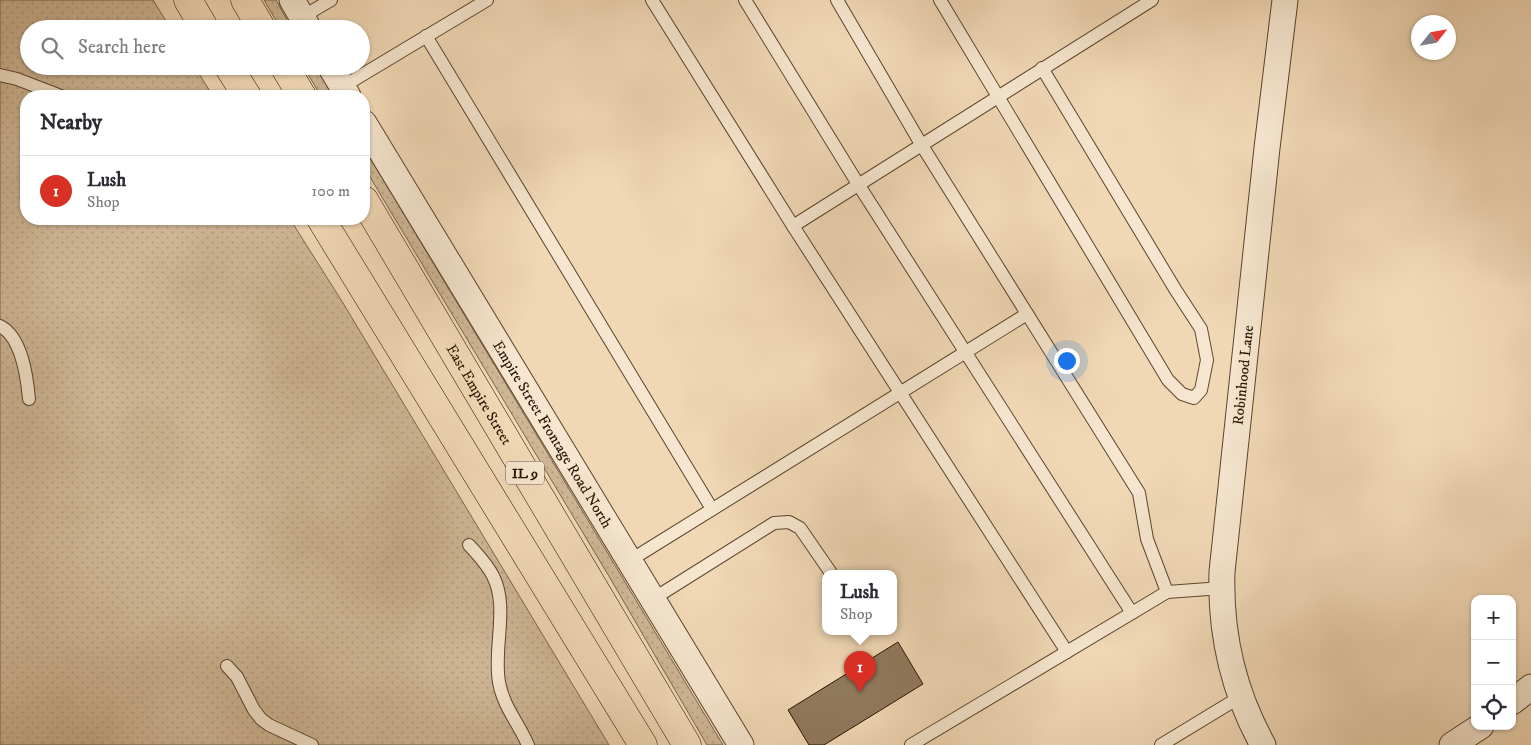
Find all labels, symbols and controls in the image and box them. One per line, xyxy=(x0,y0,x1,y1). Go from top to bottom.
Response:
north arrow xyxy=(1411,15,1456,60)
search box xyxy=(20,20,370,75)
icon: search xyxy=(38,34,66,62)
text: Search here xyxy=(78,36,166,59)
text: Nearby xyxy=(40,110,102,136)
text: Lush xyxy=(87,169,126,192)
text: 1 xyxy=(53,181,59,201)
text: 100 m xyxy=(312,181,350,201)
text: Shop xyxy=(87,192,120,212)
street label: Robinhood Lane xyxy=(1229,324,1258,426)
street label: Empire Street Frontage Road North xyxy=(488,337,616,532)
street label: East Empire Street xyxy=(442,341,516,449)
your location xyxy=(1054,348,1080,374)
road number: IL 9 xyxy=(506,462,544,484)
popup xyxy=(822,570,897,635)
text: Lush xyxy=(840,581,879,604)
map controls xyxy=(1471,595,1516,730)
button: + xyxy=(1471,595,1516,640)
text: Shop xyxy=(840,604,872,624)
button: − xyxy=(1471,640,1516,685)
pin: 1 xyxy=(844,651,876,692)
button: locate xyxy=(1471,685,1516,730)

